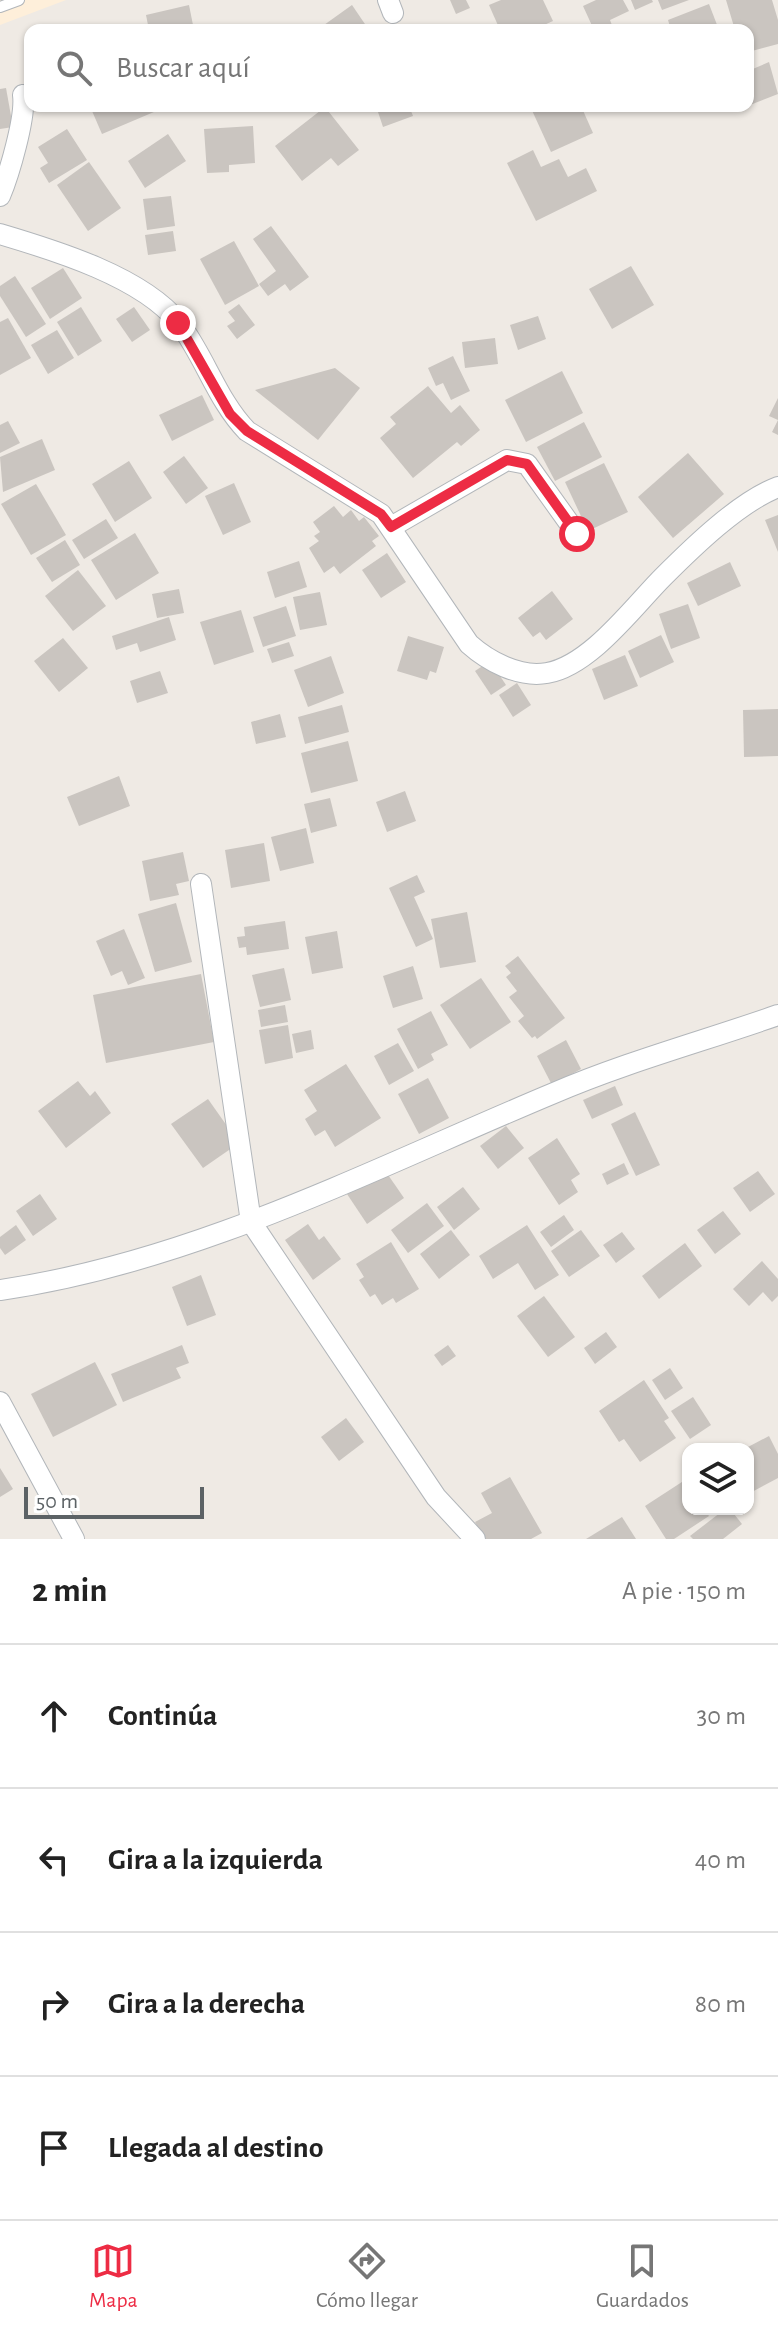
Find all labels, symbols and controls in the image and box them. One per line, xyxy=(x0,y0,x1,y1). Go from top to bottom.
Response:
search box xyxy=(24,24,754,112)
icon: search xyxy=(52,46,96,90)
text: Buscar aquí xyxy=(116,53,250,83)
route end xyxy=(160,305,196,341)
route start xyxy=(559,516,595,552)
map controls xyxy=(682,1443,754,1515)
button: layers xyxy=(682,1443,754,1515)
scale bar xyxy=(24,1483,204,1519)
text: 50 m xyxy=(36,1490,78,1512)
text: 2 min xyxy=(32,1574,107,1608)
text: A pie · 150 m xyxy=(622,1578,746,1604)
icon: ahead xyxy=(32,1694,76,1738)
text: Continúa xyxy=(108,1701,217,1731)
text: 30 m xyxy=(696,1703,746,1729)
icon: left xyxy=(32,1838,76,1882)
text: Gira a la izquierda xyxy=(108,1845,323,1875)
text: 40 m xyxy=(695,1847,746,1873)
icon: right xyxy=(32,1982,76,2026)
text: Gira a la derecha xyxy=(108,1989,305,2019)
text: 80 m xyxy=(695,1991,746,2017)
icon: arrive xyxy=(32,2126,76,2170)
text: Llegada al destino xyxy=(108,2133,324,2163)
tab: Mapa xyxy=(89,2239,138,2313)
tab: Cómo llegar xyxy=(316,2239,418,2313)
tab: Guardados xyxy=(596,2239,689,2313)

